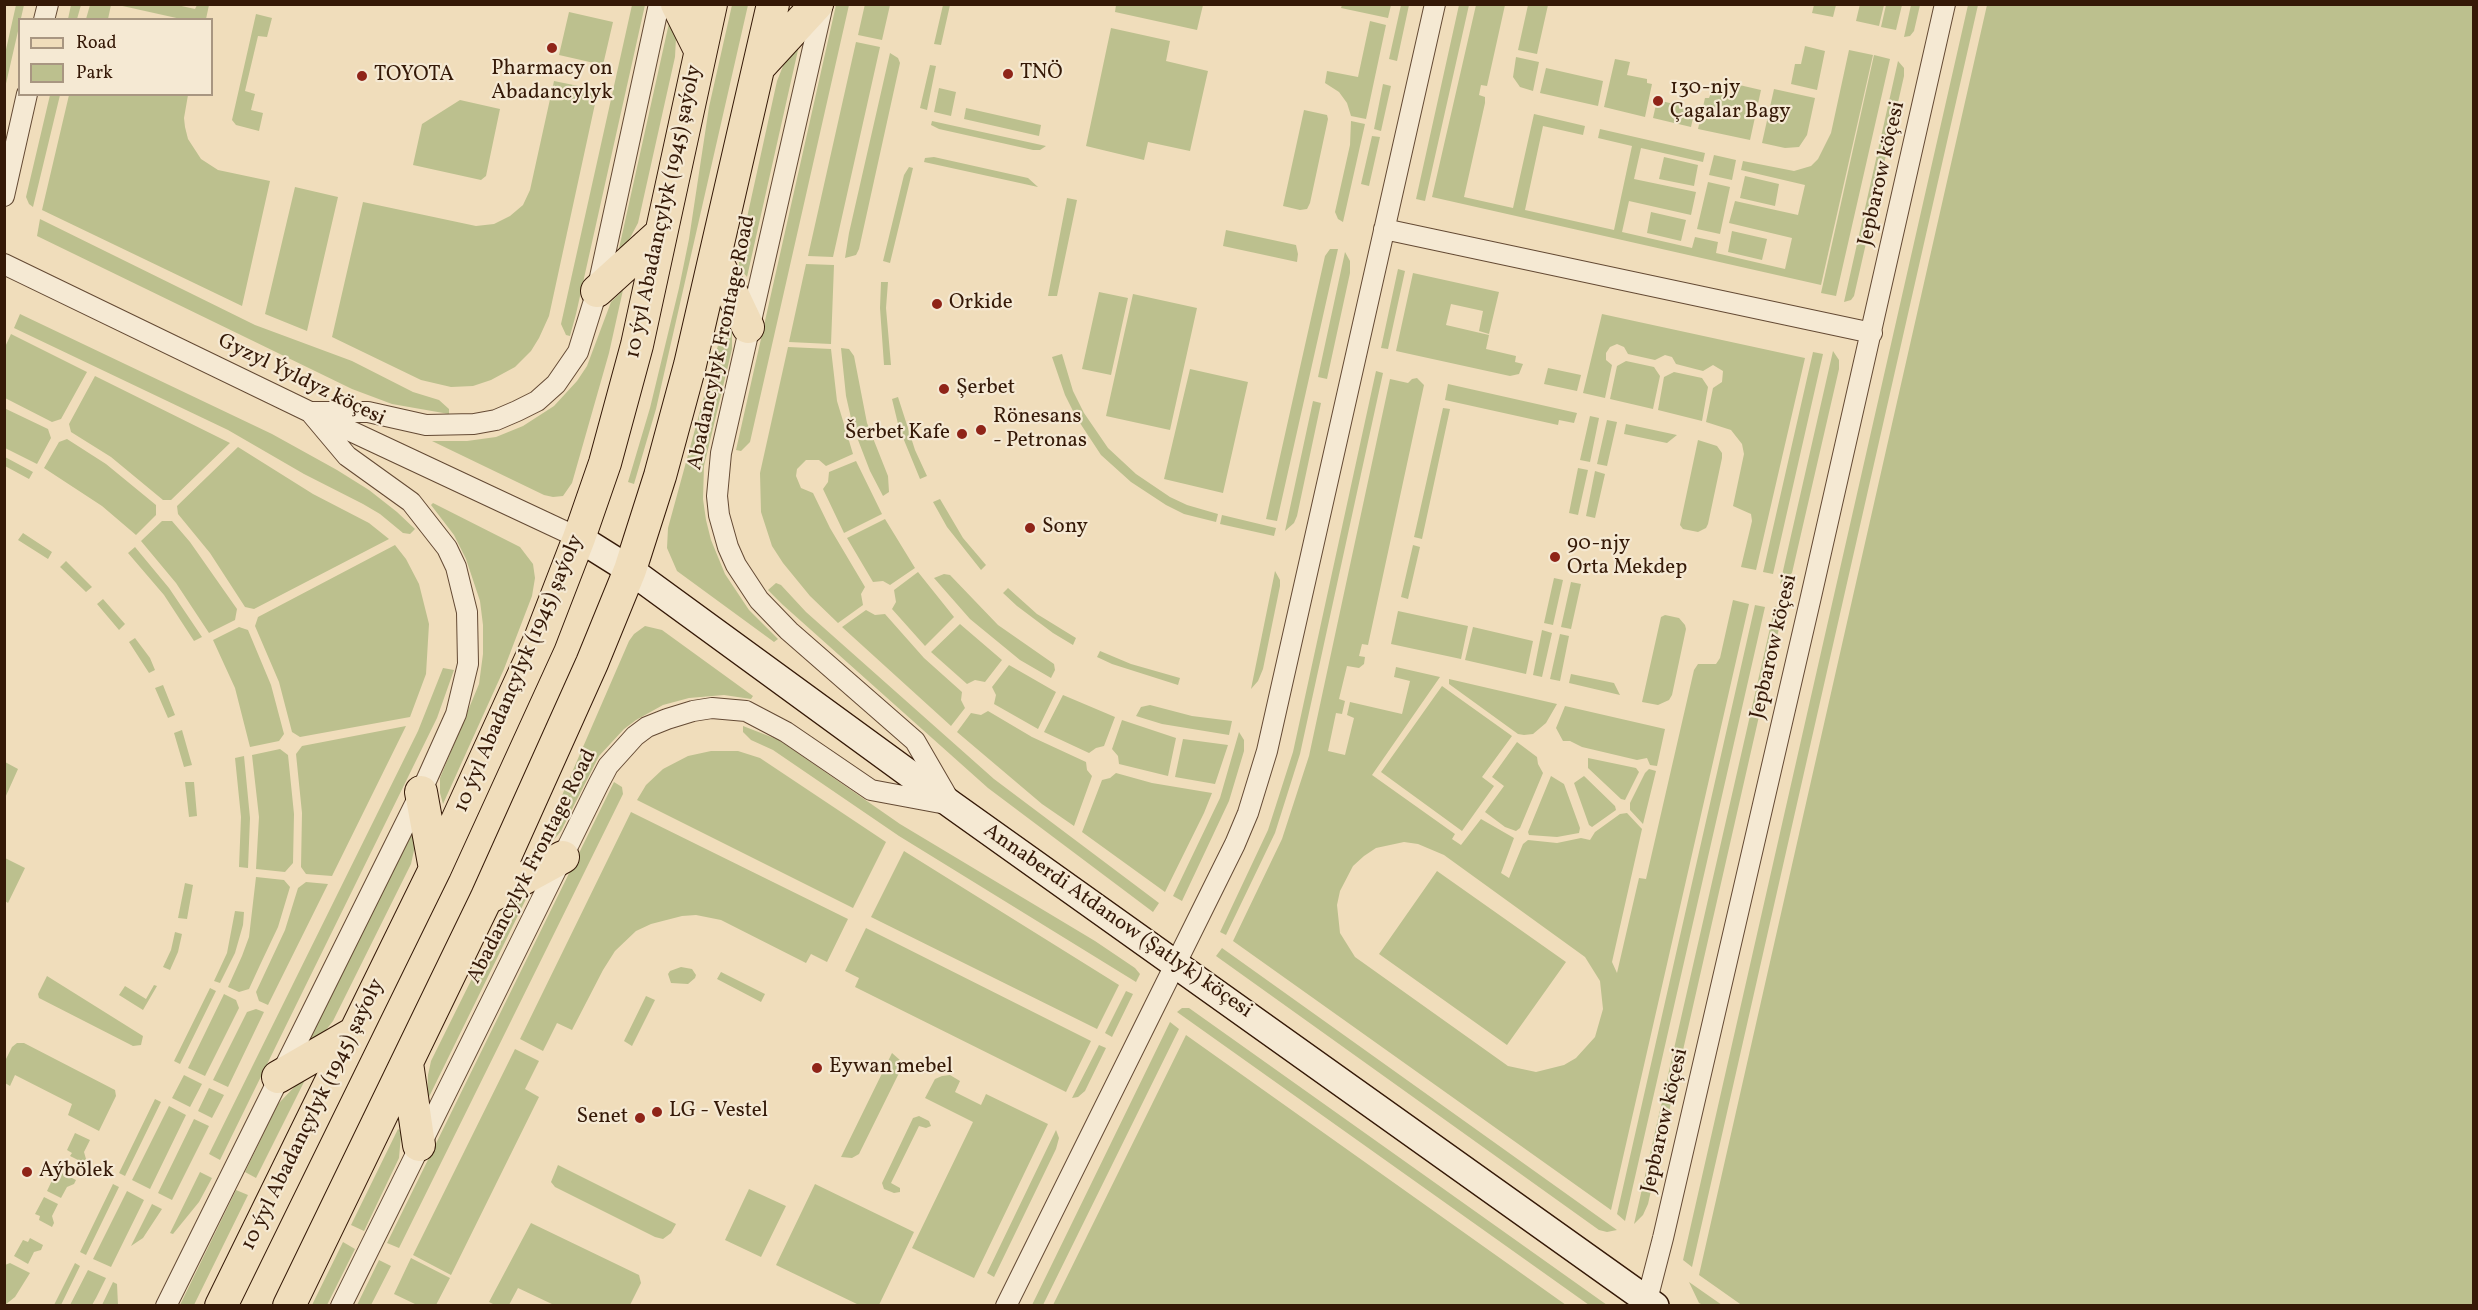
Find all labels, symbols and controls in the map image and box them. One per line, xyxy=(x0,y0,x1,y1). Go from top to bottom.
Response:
legend xyxy=(18,18,213,96)
text: Road xyxy=(76,31,117,56)
marker: Pharmacy on Abadancylyk xyxy=(545,41,559,55)
place label: Pharmacy on Abadancylyk xyxy=(491,57,613,107)
text: Park xyxy=(76,61,113,86)
place label: TNÖ xyxy=(1020,61,1063,87)
place label: TOYOTA xyxy=(374,63,454,89)
street label: 10 ýyl Abadançylyk (1945) şaýoly xyxy=(622,63,708,361)
marker: TNÖ xyxy=(1001,67,1015,81)
marker: TOYOTA xyxy=(355,69,369,83)
place label: 130-njy Çagalar Bagy xyxy=(1670,76,1791,126)
marker: 130-njy Çagalar Bagy xyxy=(1651,94,1665,108)
street label: Jepbarow köçesi xyxy=(1854,99,1912,249)
street label: Abadancylyk Frontage Road xyxy=(684,214,762,472)
place label: Orkide xyxy=(949,291,1013,317)
marker: Orkide xyxy=(930,297,944,311)
street label: Gyzyl Ýyldyz köçesi xyxy=(213,329,389,433)
place label: Şerbet xyxy=(956,376,1015,402)
marker: Şerbet xyxy=(937,382,951,396)
place label: Rönesans - Petronas xyxy=(993,405,1087,455)
place label: Šerbet Kafe xyxy=(845,421,950,447)
marker: Rönesans - Petronas xyxy=(974,423,988,437)
marker: Šerbet Kafe xyxy=(955,427,969,441)
place label: Sony xyxy=(1042,515,1088,541)
marker: Sony xyxy=(1023,521,1037,535)
street label: 10 ýyl Abadançylyk (1945) şaýoly xyxy=(450,531,590,817)
place label: 90-njy Orta Mekdep xyxy=(1567,532,1687,582)
marker: 90-njy Orta Mekdep xyxy=(1548,550,1562,564)
street label: Jepbarow köçesi xyxy=(1746,572,1804,722)
street label: Abadancylyk Frontage Road xyxy=(463,746,603,988)
street label: Annaberdi Atdanow (Şatlyk) köçesi xyxy=(978,819,1256,1025)
street label: 10 ýyl Abadançylyk (1945) şaýoly xyxy=(237,975,391,1255)
street label: Jepbarow köçesi xyxy=(1637,1046,1695,1196)
place label: Eywan mebel xyxy=(829,1055,953,1081)
marker: Eywan mebel xyxy=(810,1061,824,1075)
place label: LG - Vestel xyxy=(669,1099,768,1125)
place label: Senet xyxy=(577,1105,628,1131)
marker: LG - Vestel xyxy=(650,1105,664,1119)
marker: Senet xyxy=(633,1111,647,1125)
place label: Aýbölek xyxy=(39,1159,114,1185)
marker: Aýbölek xyxy=(20,1165,34,1179)

